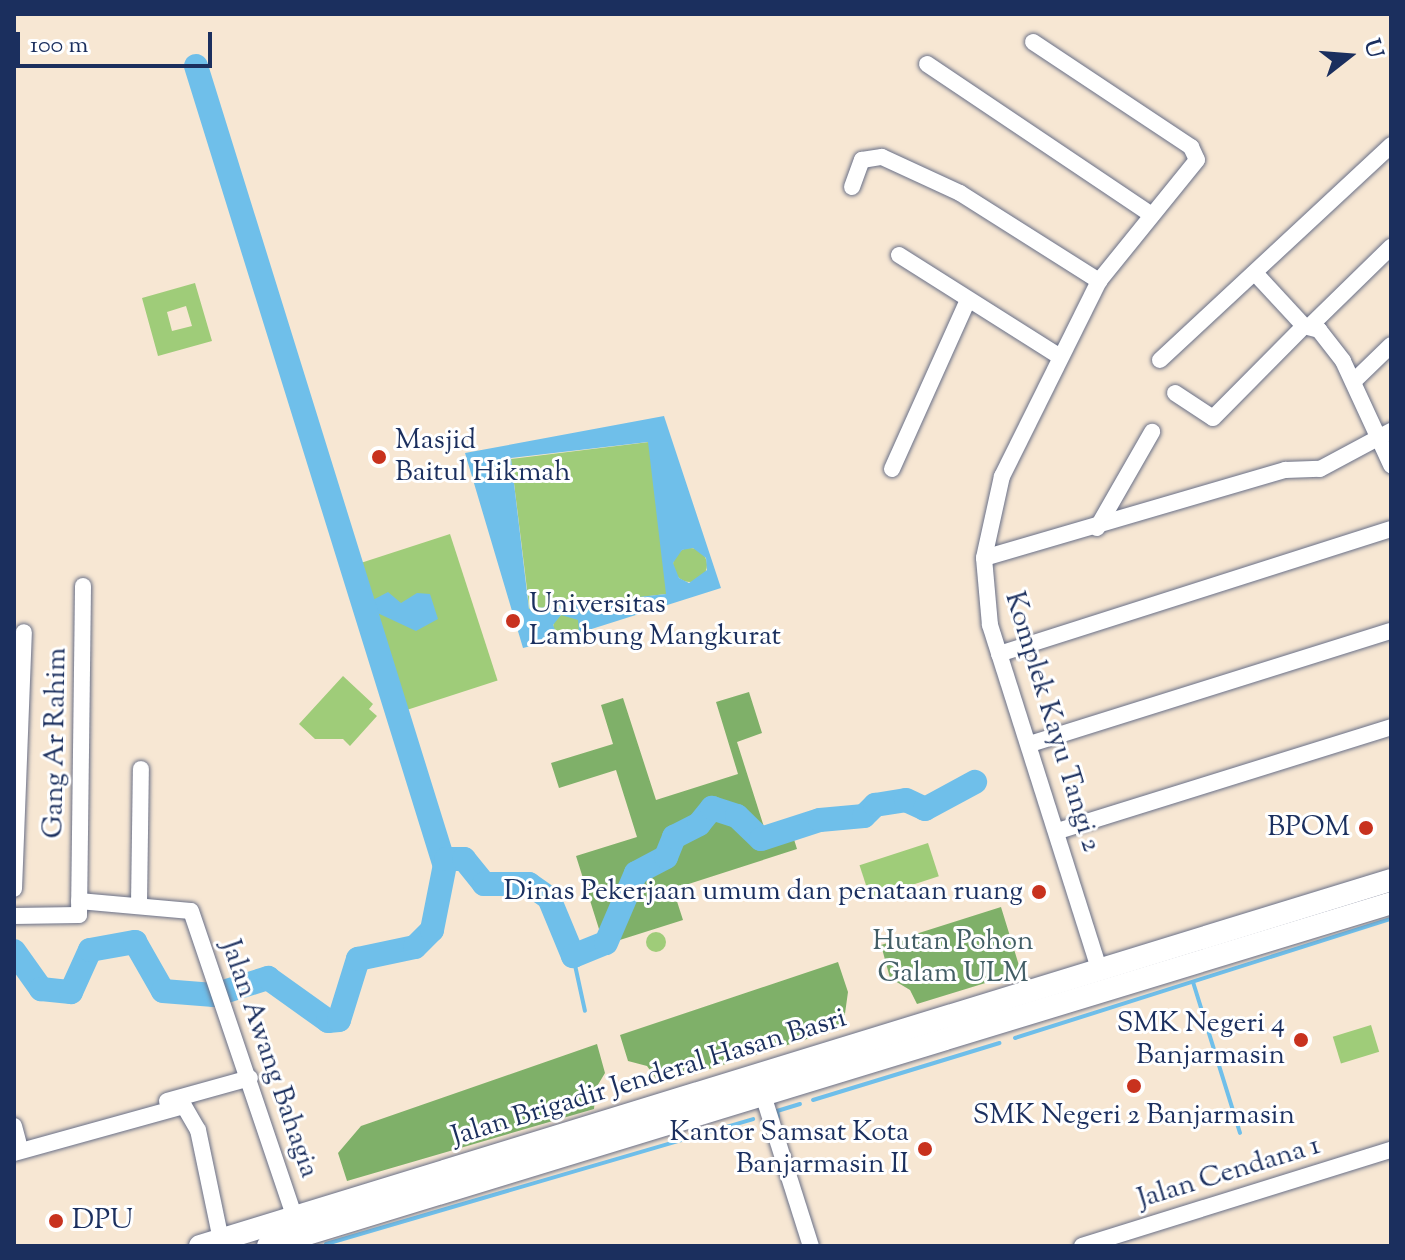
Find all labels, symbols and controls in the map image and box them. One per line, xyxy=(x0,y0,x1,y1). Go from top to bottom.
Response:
scale bar xyxy=(20,16,216,66)
north arrow xyxy=(1309,16,1389,96)
text: 100 m xyxy=(30,29,88,63)
text: U xyxy=(1354,36,1390,62)
place label: Masjid Baitul Hikmah xyxy=(395,424,571,490)
marker: Masjid Baitul Hikmah xyxy=(370,448,388,466)
place label: Universitas Lambung Mangkurat xyxy=(529,588,781,654)
street label: Komplek Kayu Tangi 2 xyxy=(996,588,1108,856)
marker: Universitas Lambung Mangkurat xyxy=(504,612,522,630)
street label: Gang Ar Rahim xyxy=(38,647,74,839)
place label: BPOM xyxy=(1267,811,1350,845)
marker: BPOM xyxy=(1357,819,1375,837)
place label: Dinas Pekerjaan umum dan penataan ruang xyxy=(504,875,1023,909)
marker: Dinas Pekerjaan umum dan penataan ruang xyxy=(1030,883,1048,901)
park label: Hutan Pohon Galam ULM xyxy=(872,925,1034,991)
street label: Jalan Awang Bahagia xyxy=(213,936,325,1182)
street label: Jalan Brigadir Jenderal Hasan Basri xyxy=(447,1002,851,1154)
place label: SMK Negeri 4 Banjarmasin xyxy=(1117,1007,1285,1073)
marker: SMK Negeri 4 Banjarmasin xyxy=(1292,1031,1310,1049)
marker: SMK Negeri 2 Banjarmasin xyxy=(1125,1077,1143,1095)
place label: SMK Negeri 2 Banjarmasin xyxy=(973,1099,1295,1133)
place label: Kantor Samsat Kota Banjarmasin II xyxy=(670,1116,909,1182)
street label: Jalan Cendana 1 xyxy=(1134,1129,1324,1217)
marker: Kantor Samsat Kota Banjarmasin II xyxy=(916,1140,934,1158)
place label: DPU xyxy=(72,1204,133,1238)
marker: DPU xyxy=(47,1212,65,1230)

